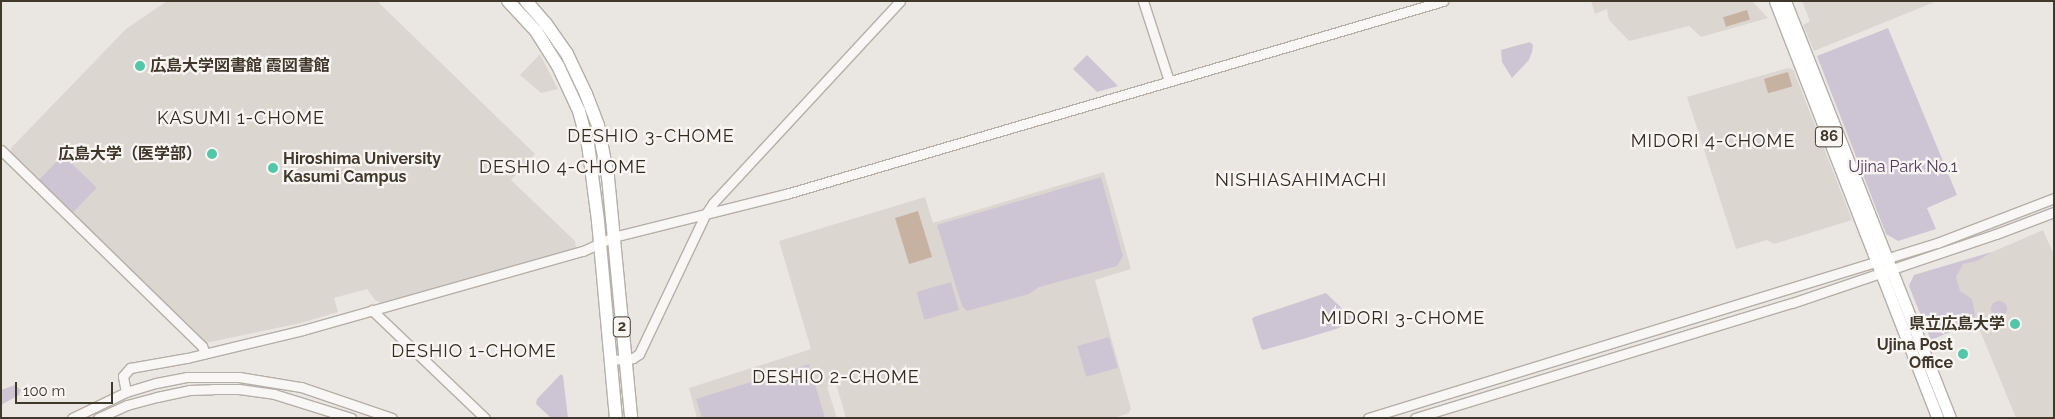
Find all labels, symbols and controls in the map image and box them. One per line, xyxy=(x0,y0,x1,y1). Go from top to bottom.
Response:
place label: 広島大学図書館 霞図書館 xyxy=(150,56,330,76)
marker: 広島大学図書館 霞図書館 xyxy=(134,60,146,72)
district label: KASUMI 1-CHOME xyxy=(155,107,327,129)
road number: 86 xyxy=(1814,124,1844,150)
district label: DESHIO 3-CHOME xyxy=(565,125,737,147)
district label: MIDORI 4-CHOME xyxy=(1629,130,1797,152)
place label: 広島大学（医学部） xyxy=(58,144,202,164)
marker: 広島大学（医学部） xyxy=(206,148,218,160)
place label: Hiroshima University Kasumi Campus xyxy=(283,149,441,187)
district label: DESHIO 4-CHOME xyxy=(477,156,649,178)
park label: Ujina Park No.1 xyxy=(1848,157,1958,177)
marker: Hiroshima University Kasumi Campus xyxy=(267,162,279,174)
district label: NISHIASAHIMACHI xyxy=(1213,169,1389,191)
district label: MIDORI 3-CHOME xyxy=(1319,307,1487,329)
road number: 2 xyxy=(612,314,632,340)
place label: 県立広島大学 xyxy=(1909,314,2005,334)
marker: 県立広島大学 xyxy=(2009,318,2021,330)
place label: Ujina Post Office xyxy=(1877,335,1953,373)
district label: DESHIO 1-CHOME xyxy=(389,340,559,362)
marker: Ujina Post Office xyxy=(1957,348,1969,360)
district label: DESHIO 2-CHOME xyxy=(751,366,921,388)
scale bar xyxy=(18,372,115,404)
text: 100 m xyxy=(23,382,65,400)

